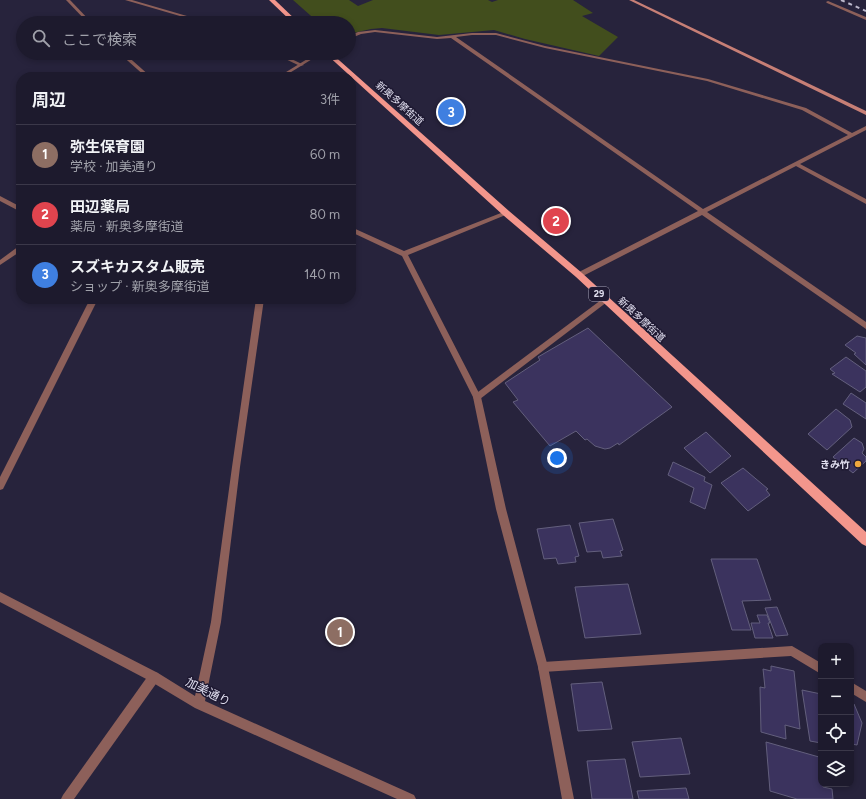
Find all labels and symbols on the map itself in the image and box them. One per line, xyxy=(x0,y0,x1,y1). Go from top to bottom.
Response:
street label: 新奥多摩街道 xyxy=(373,78,426,128)
pin: 3 xyxy=(438,97,464,127)
pin: 2 xyxy=(543,206,569,236)
road number: 29 xyxy=(589,287,609,301)
street label: 新奥多摩街道 xyxy=(615,294,668,345)
your location xyxy=(547,448,567,468)
place label: きみ竹 xyxy=(820,458,850,471)
marker: きみ竹 xyxy=(853,459,863,469)
pin: 1 xyxy=(327,617,353,647)
street label: 加美通り xyxy=(183,675,233,709)

